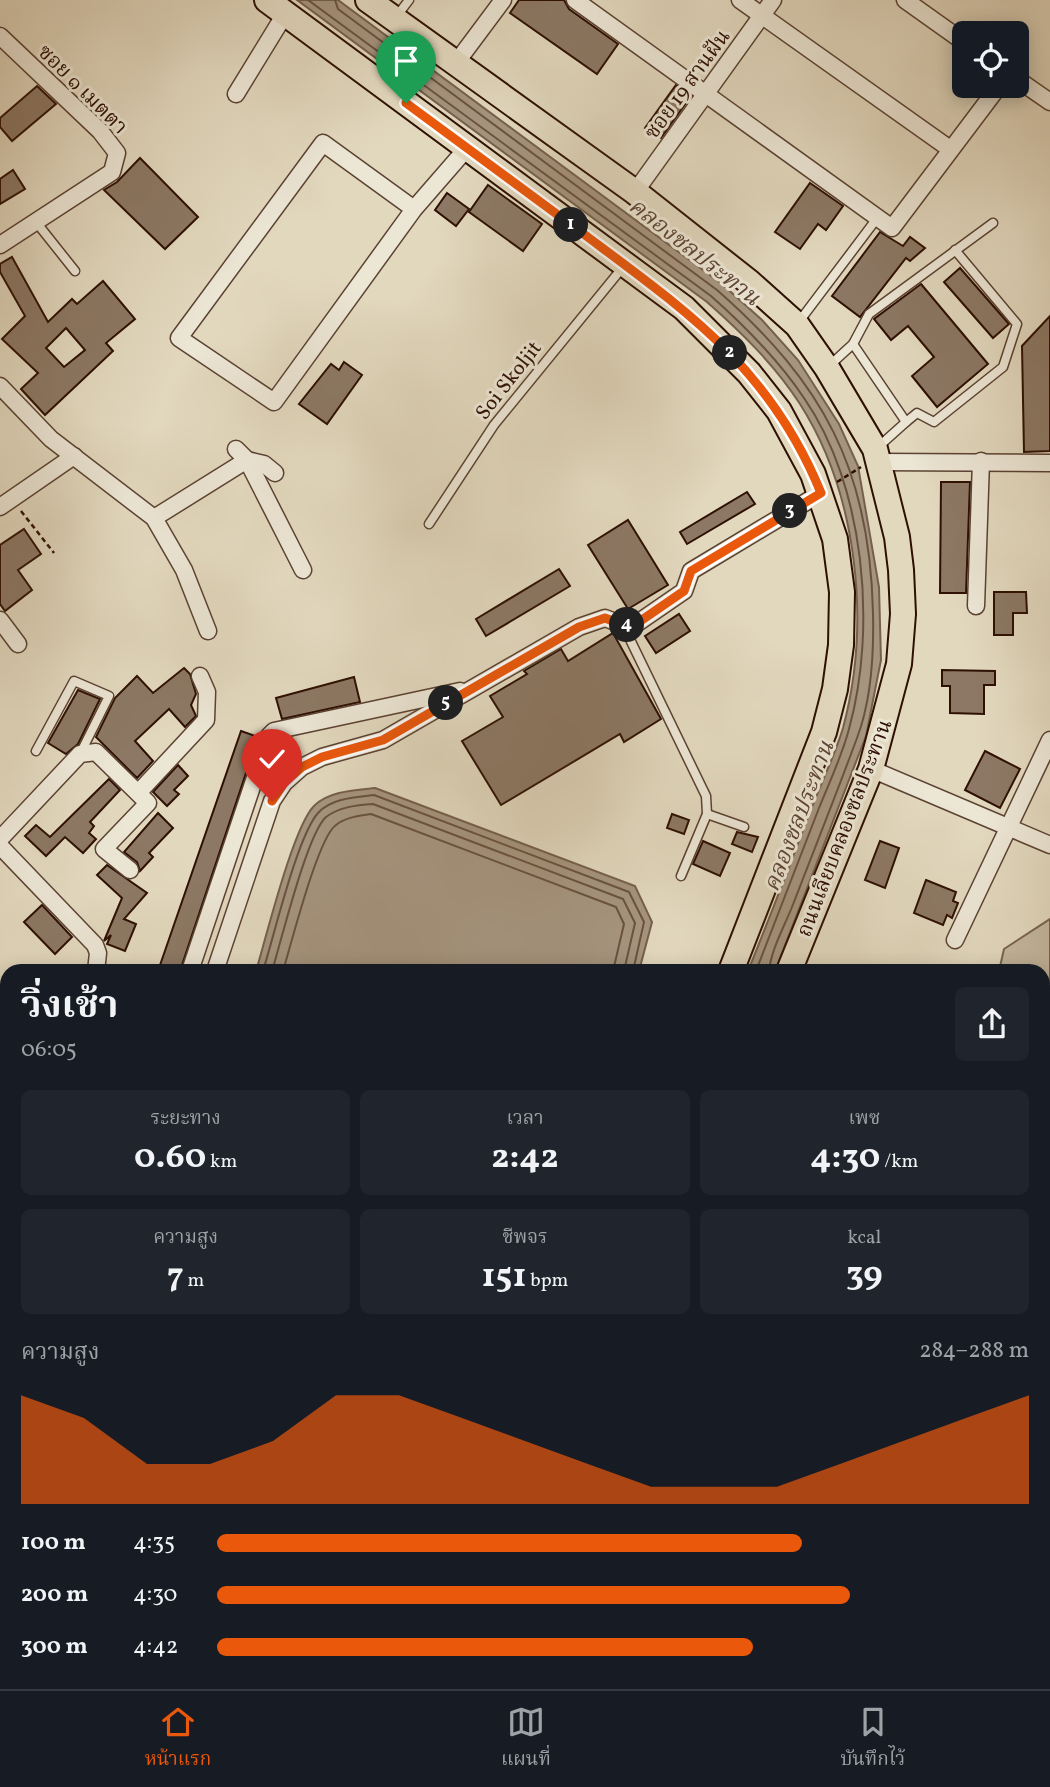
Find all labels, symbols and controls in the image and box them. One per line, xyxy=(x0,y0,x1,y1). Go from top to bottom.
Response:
map controls xyxy=(952,21,1029,98)
button: locate xyxy=(952,21,1029,98)
street label: ซอย 19 สานฝัน xyxy=(638,24,738,146)
pin xyxy=(376,31,436,103)
street label: ซอย ๑ เมตตา xyxy=(30,39,133,142)
icon: arrive xyxy=(387,42,425,80)
water label: คลองชลประทาน xyxy=(621,191,767,315)
pin: 1 xyxy=(554,208,588,243)
text: 1 xyxy=(567,211,574,237)
street label: Soi Skoljit xyxy=(469,335,549,426)
pin: 2 xyxy=(712,336,748,370)
text: 2 xyxy=(725,339,734,365)
pin: 3 xyxy=(772,494,808,528)
text: 3 xyxy=(785,497,794,523)
pin: 4 xyxy=(610,608,644,642)
text: 4 xyxy=(621,611,632,637)
pin: 5 xyxy=(428,686,464,720)
text: 5 xyxy=(441,689,450,715)
street label: ถนนเลียบคลองชลประทาน xyxy=(790,715,900,942)
pin xyxy=(242,729,302,801)
water label: คลองชลประทาน xyxy=(756,736,844,897)
icon: check xyxy=(253,740,291,778)
text: วิ่งเช้า xyxy=(21,981,118,1034)
button: share xyxy=(955,987,1029,1061)
text: 06:05 xyxy=(21,1034,77,1066)
text: ระยะทาง xyxy=(151,1106,221,1132)
text: เวลา xyxy=(506,1106,544,1132)
text: เพซ xyxy=(848,1106,880,1132)
text: 0.60 xyxy=(134,1134,206,1182)
text: 2:42 xyxy=(491,1134,559,1182)
text: 4:30 xyxy=(810,1134,880,1182)
text: km xyxy=(206,1149,237,1175)
text: /km xyxy=(880,1149,918,1175)
text: ความสูง xyxy=(153,1225,218,1251)
text: ชีพจร xyxy=(502,1225,548,1251)
text: kcal xyxy=(847,1225,881,1251)
text: 39 xyxy=(846,1251,883,1299)
text: 7 xyxy=(167,1253,184,1301)
text: 151 xyxy=(482,1253,527,1301)
text: m xyxy=(184,1268,204,1294)
text: bpm xyxy=(527,1268,568,1294)
text: 284–288 m xyxy=(919,1335,1029,1367)
text: ความสูง xyxy=(21,1337,99,1369)
text: 100 m xyxy=(21,1527,86,1559)
text: 4:35 xyxy=(133,1527,175,1559)
text: 200 m xyxy=(21,1579,88,1611)
text: 4:30 xyxy=(133,1579,177,1611)
text: 300 m xyxy=(21,1631,88,1663)
text: 4:42 xyxy=(133,1631,178,1663)
tab: หน้าแรก xyxy=(145,1703,211,1775)
tab: แผนที่ xyxy=(501,1703,551,1775)
tab: บันทึกไว้ xyxy=(840,1703,905,1775)

